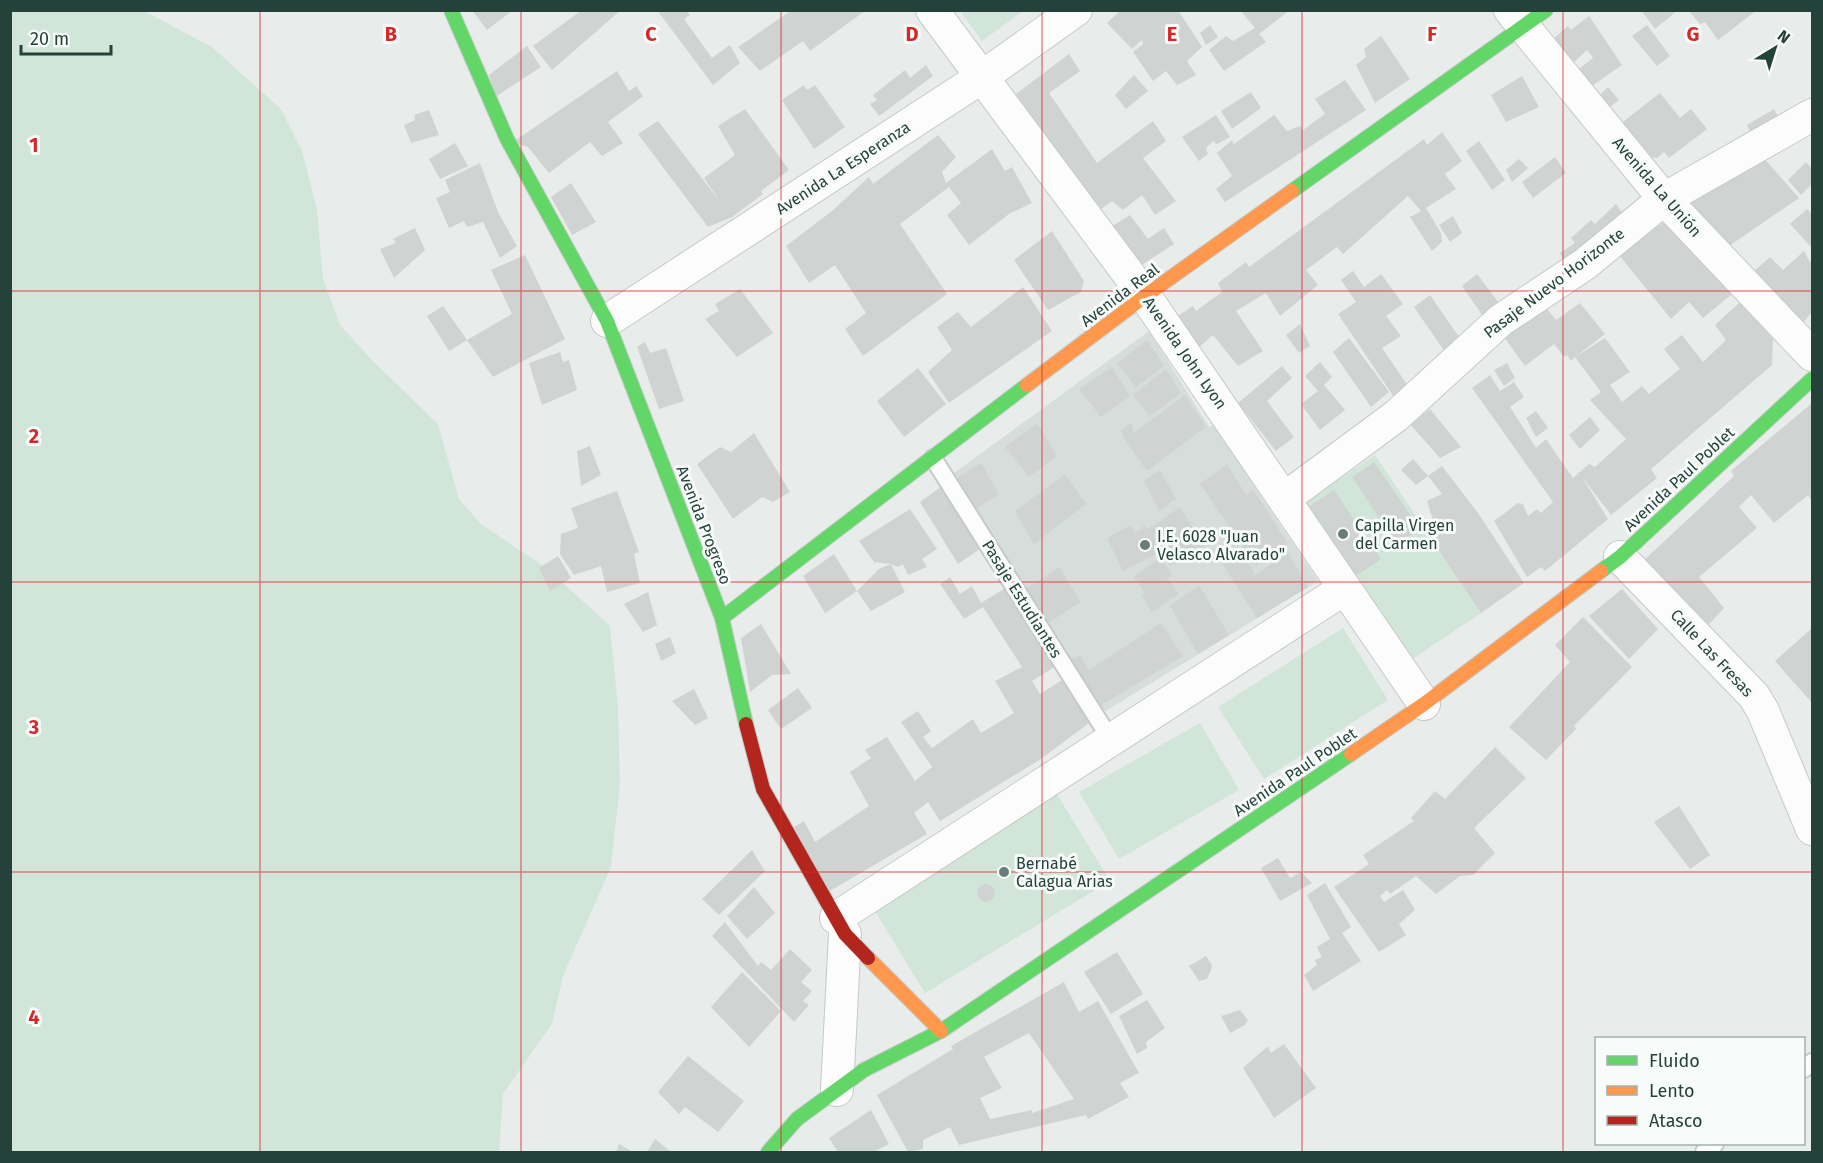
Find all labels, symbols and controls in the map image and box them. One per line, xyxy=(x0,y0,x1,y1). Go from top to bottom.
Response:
scale bar xyxy=(21,18,111,56)
north arrow xyxy=(1745,18,1805,78)
text: B xyxy=(385,22,397,46)
text: C xyxy=(645,22,657,46)
text: D xyxy=(905,22,919,46)
text: E xyxy=(1167,22,1177,46)
text: F xyxy=(1427,22,1437,46)
text: G xyxy=(1687,22,1699,46)
text: N xyxy=(1774,26,1794,47)
text: 20 m xyxy=(30,28,69,50)
street label: Avenida La Esperanza xyxy=(772,117,914,219)
text: 1 xyxy=(29,133,39,157)
street label: Avenida La Unión xyxy=(1608,133,1706,241)
street label: Pasaje Nuevo Horizonte xyxy=(1480,224,1628,342)
street label: Avenida Real xyxy=(1077,259,1163,331)
street label: Avenida John Lyon xyxy=(1139,293,1231,413)
street label: Avenida Paul Poblet xyxy=(1620,423,1738,535)
text: 2 xyxy=(29,424,39,448)
street label: Avenida Progreso xyxy=(673,463,735,587)
place label: Capilla Virgen del Carmen xyxy=(1355,516,1454,553)
place label: I.E. 6028 "Juan Velasco Alvarado" xyxy=(1157,527,1285,564)
marker: Capilla Virgen del Carmen xyxy=(1336,527,1350,541)
street label: Pasaje Estudiantes xyxy=(978,537,1066,661)
marker: I.E. 6028 "Juan Velasco Alvarado" xyxy=(1138,538,1152,552)
street label: Calle Las Fresas xyxy=(1667,605,1757,701)
text: 3 xyxy=(28,715,39,739)
street label: Avenida Paul Poblet xyxy=(1230,724,1360,820)
place label: Bernabé Calagua Arias xyxy=(1016,854,1113,891)
marker: Bernabé Calagua Arias xyxy=(997,865,1011,879)
text: 4 xyxy=(28,1005,40,1029)
legend xyxy=(1595,1037,1805,1145)
text: Fluido xyxy=(1649,1050,1700,1072)
text: Lento xyxy=(1649,1080,1695,1102)
text: Atasco xyxy=(1649,1110,1702,1132)

